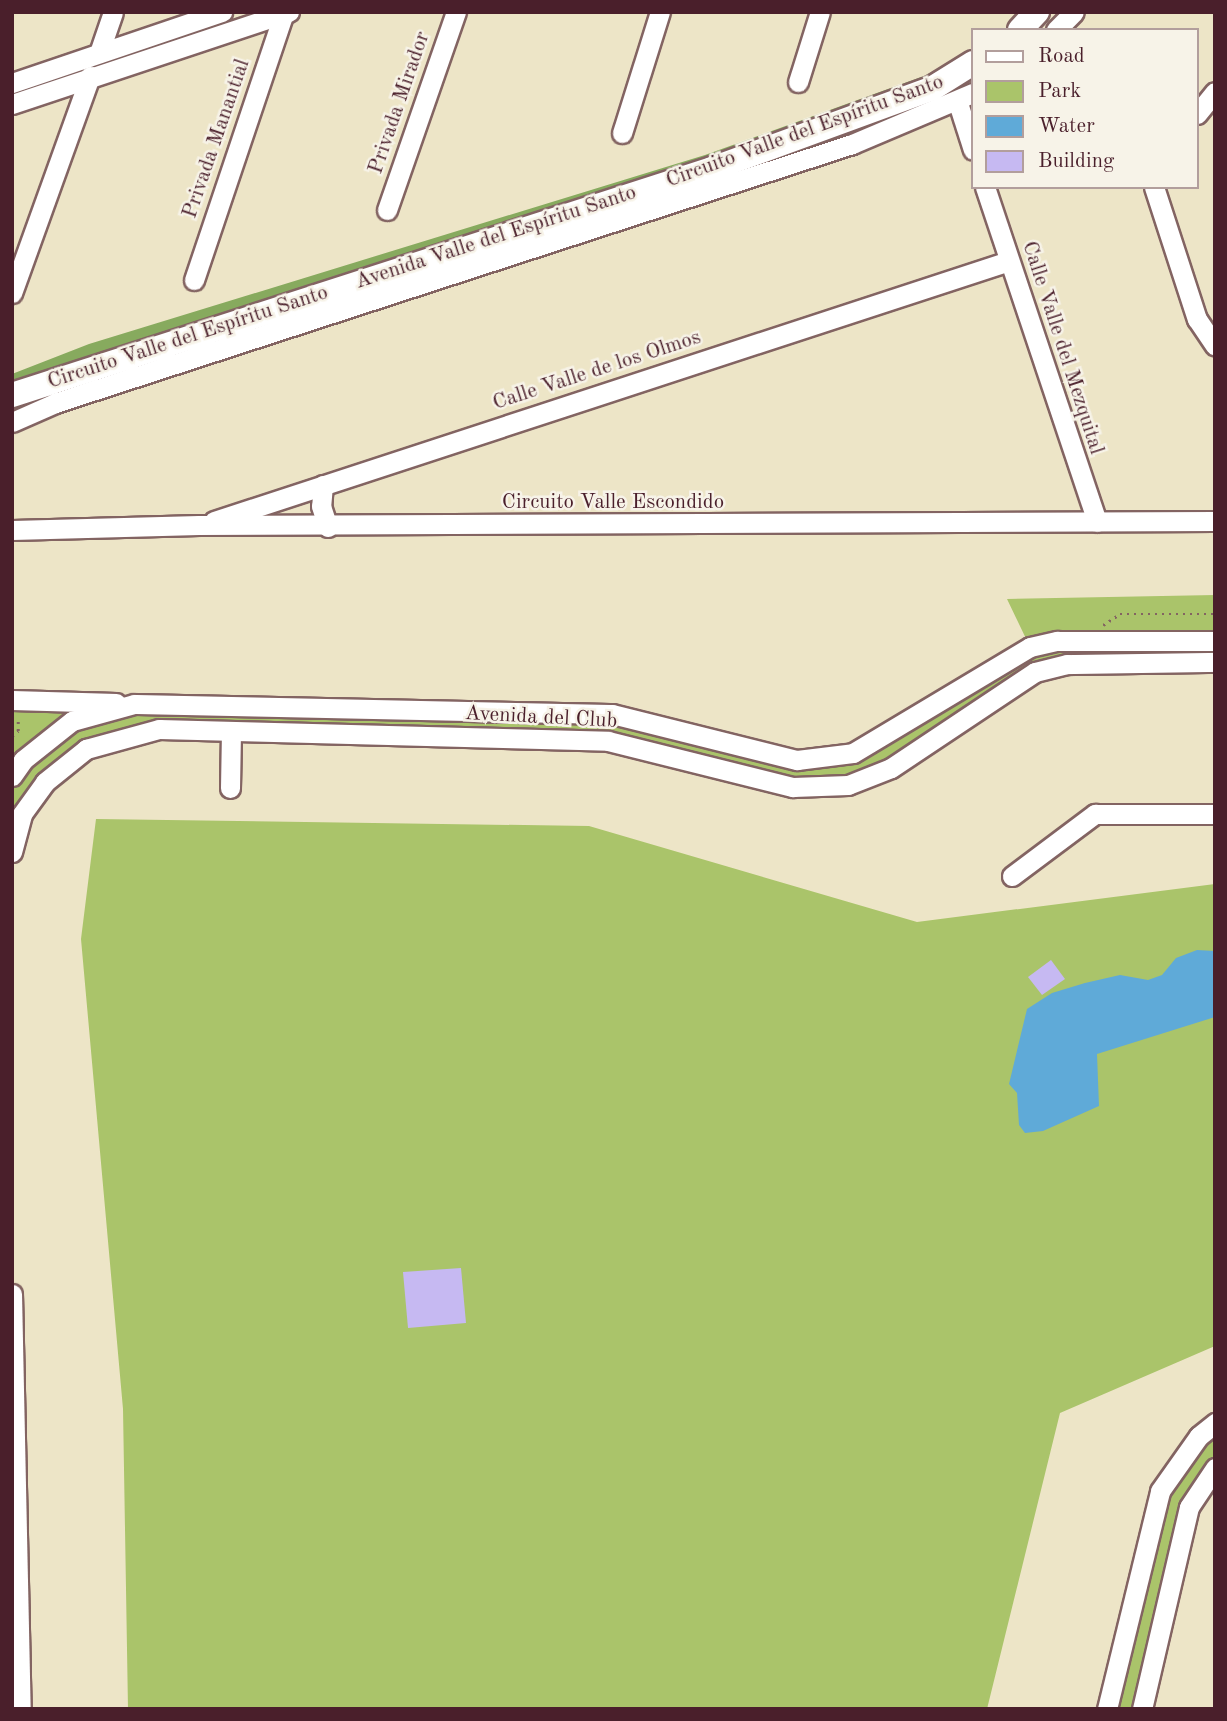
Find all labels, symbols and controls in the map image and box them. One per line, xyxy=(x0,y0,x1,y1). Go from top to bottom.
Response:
legend xyxy=(972,28,1199,189)
street label: Privada Mirador xyxy=(364,29,436,177)
text: Road xyxy=(1038,46,1085,67)
street label: Privada Manantial xyxy=(178,56,256,222)
street label: Circuito Valle del Espíritu Santo xyxy=(663,70,947,194)
text: Park xyxy=(1038,81,1081,102)
text: Water xyxy=(1038,116,1095,137)
text: Building xyxy=(1038,151,1114,172)
street label: Avenida Valle del Espíritu Santo xyxy=(352,181,640,295)
street label: Calle Valle del Mezquital xyxy=(1016,238,1108,458)
street label: Circuito Valle del Espíritu Santo xyxy=(45,281,331,395)
street label: Calle Valle de los Olmos xyxy=(490,325,704,417)
street label: Circuito Valle Escondido xyxy=(502,490,724,516)
street label: Avenida del Club xyxy=(464,701,618,735)

